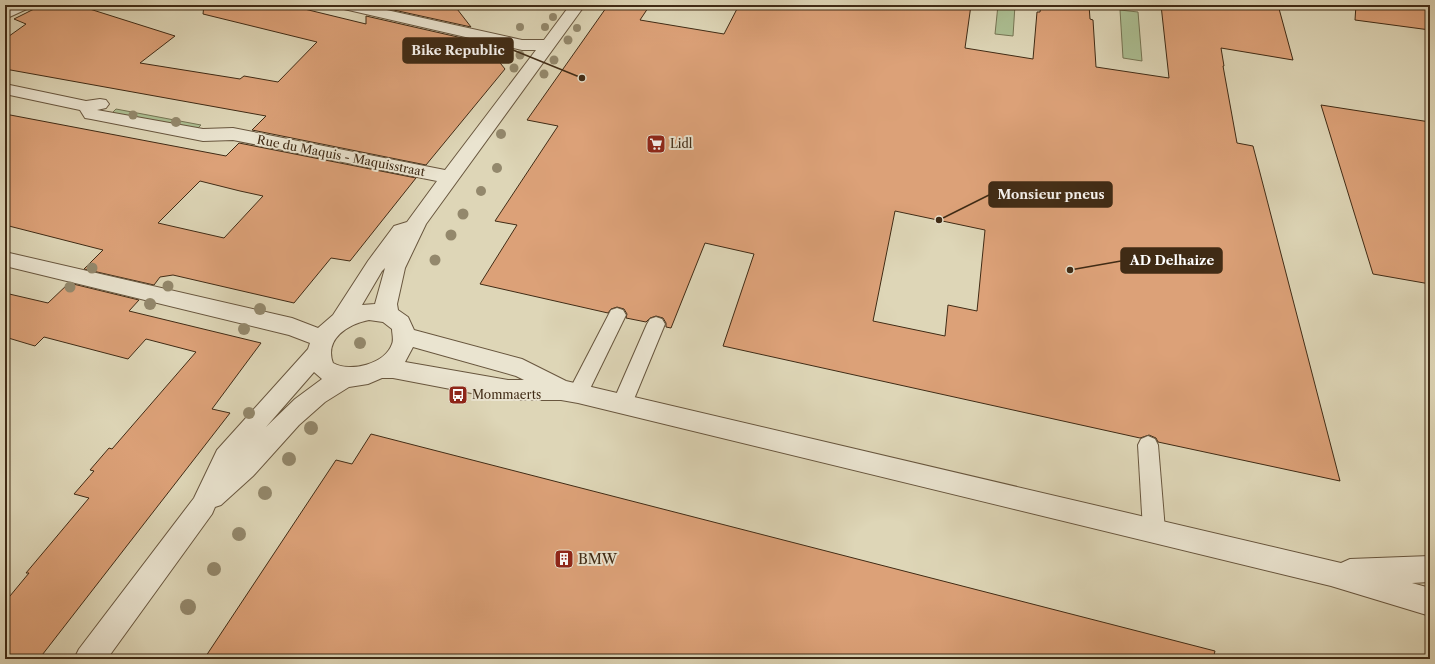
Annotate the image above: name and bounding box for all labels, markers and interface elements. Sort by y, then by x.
callout: Bike Republic [403,38,513,63]
text: Bike Republic [411,42,505,58]
street label: Rue du Maquis - Maquisstraat [256,132,427,179]
supermarket icon: Lidl [645,133,667,155]
place label: Lidl [670,136,693,151]
callout: Monsieur pneus [989,182,1112,207]
text: Monsieur pneus [997,186,1105,202]
callout: AD Delhaize [1121,248,1222,273]
text: AD Delhaize [1129,252,1214,268]
bus stop icon: Mommaerts [447,384,469,406]
place label: Mommaerts [472,387,541,402]
building icon: BMW [553,548,575,570]
place label: BMW [578,550,618,568]

